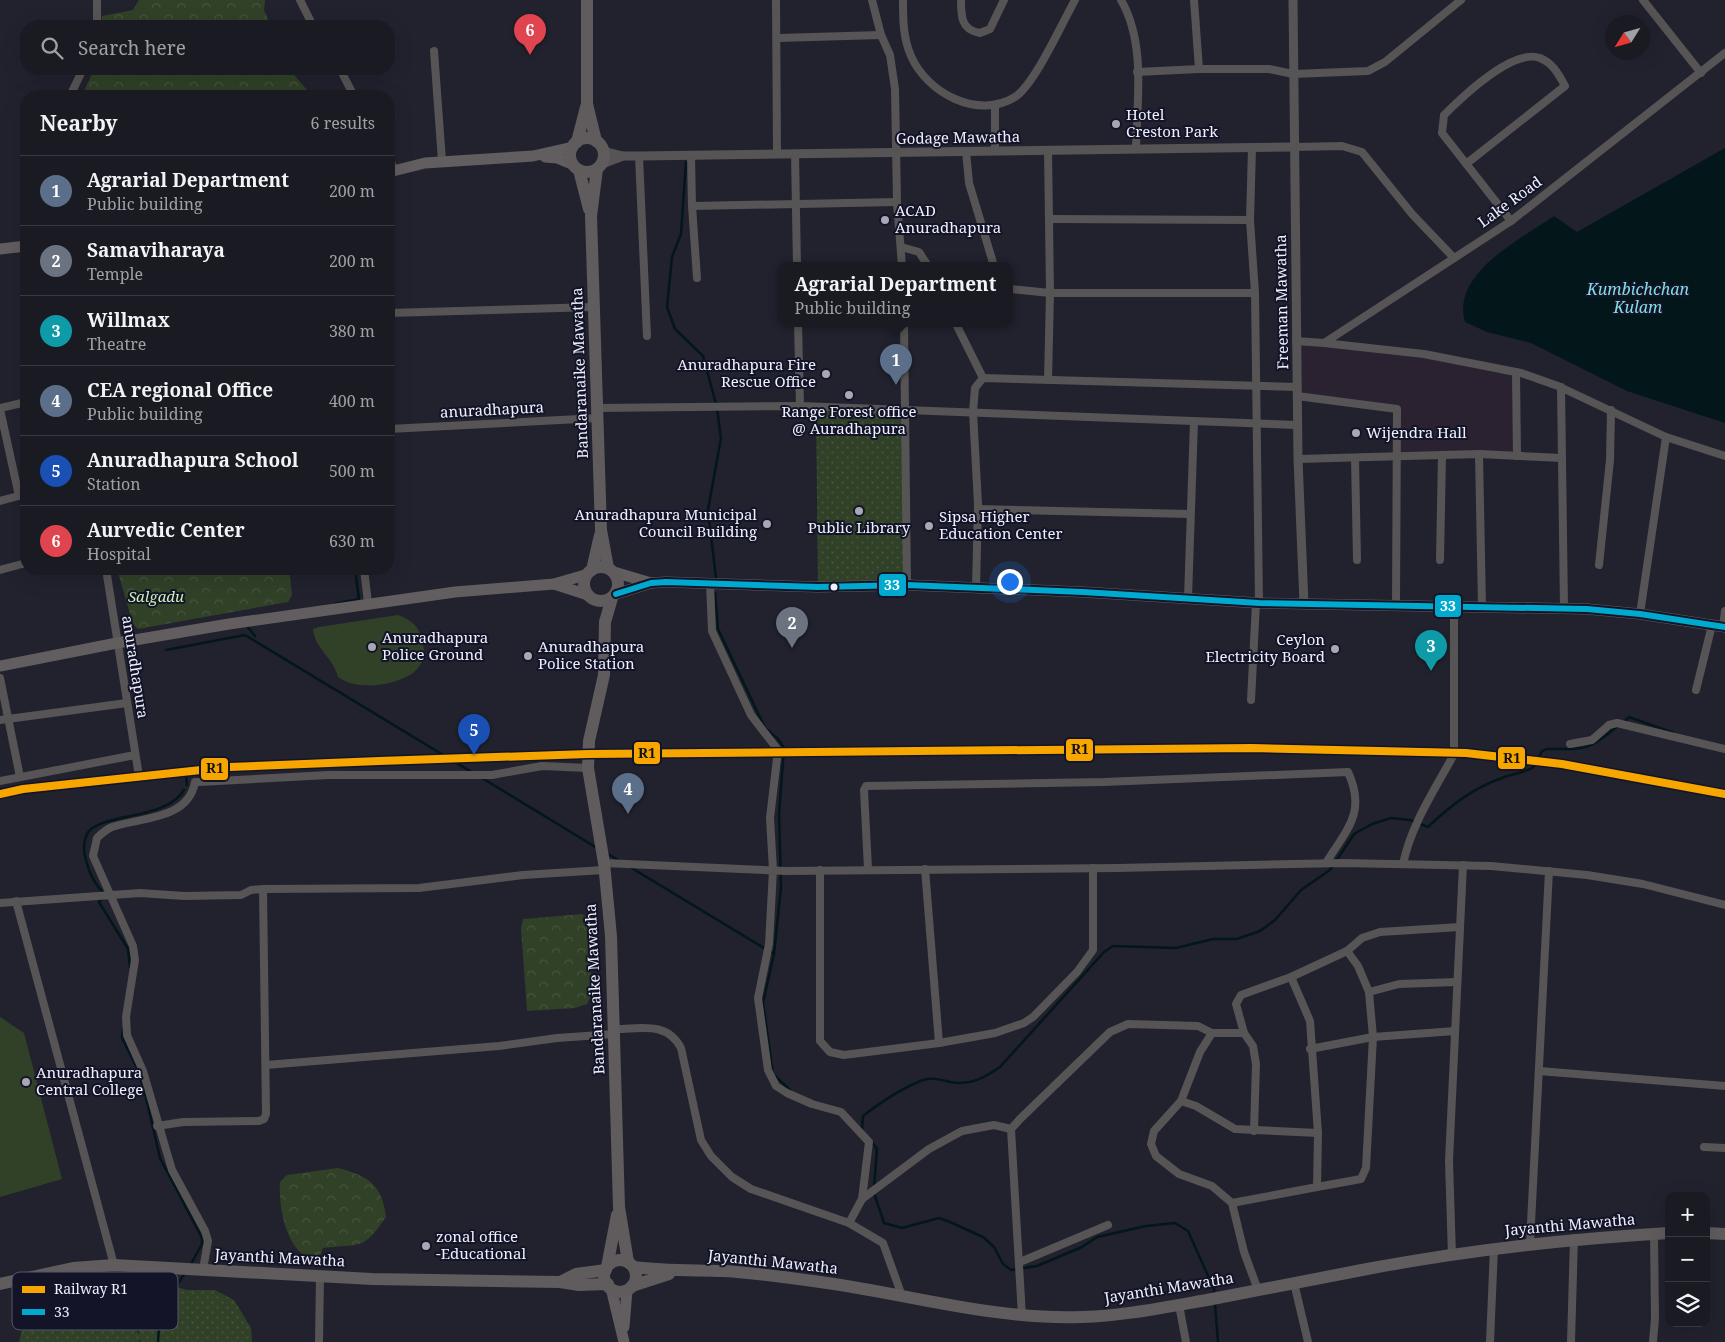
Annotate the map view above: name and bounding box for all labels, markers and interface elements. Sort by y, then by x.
pin: 6 [514,14,546,55]
north arrow [1605,15,1650,60]
search box [20,20,395,75]
icon: search [38,34,66,62]
text: Search here [78,35,186,61]
place label: Hotel Creston Park [1126,104,1218,141]
text: Nearby [40,109,118,137]
text: 6 results [311,112,375,134]
marker: Hotel Creston Park [1110,118,1122,130]
street label: Godage Mawatha [896,126,1020,148]
text: Agrarial Department [87,167,289,193]
street label: Lake Road [1473,171,1545,231]
text: 1 [51,180,61,202]
text: 200 m [329,180,375,202]
text: Public building [87,193,203,215]
place label: ACAD Anuradhapura [895,200,1001,237]
marker: ACAD Anuradhapura [879,214,891,226]
street label: Freeman Mawatha [1270,234,1292,370]
text: Samaviharaya [87,237,225,263]
text: 2 [51,250,61,272]
text: 200 m [329,250,375,272]
popup [778,262,1013,327]
text: Temple [87,263,143,285]
text: Agrarial Department [795,271,996,297]
water label: Kumbichchan Kulam [1586,278,1690,318]
street label: Bandaranaike Mawatha [566,287,592,459]
text: Public building [795,297,910,319]
text: Willmax [87,307,170,333]
text: 3 [51,320,61,342]
text: 380 m [329,320,375,342]
text: Theatre [87,333,146,355]
pin: 1 [880,344,912,385]
place label: Anuradhapura Fire Rescue Office [677,354,816,391]
marker: Anuradhapura Fire Rescue Office [820,368,832,380]
text: CEA regional Office [87,377,273,403]
marker: Range Forest office @ Auradhapura [843,389,855,401]
text: 4 [51,390,61,412]
text: 400 m [329,390,375,412]
street label: anuradhapura [440,396,544,422]
place label: Range Forest office @ Auradhapura [782,401,917,438]
text: Public building [87,403,203,425]
place label: Wijendra Hall [1366,422,1467,442]
marker: Wijendra Hall [1350,427,1362,439]
text: Anuradhapura School [87,447,299,473]
text: 5 [51,460,61,482]
text: 500 m [329,460,375,482]
text: Station [87,473,141,495]
place label: Anuradhapura Municipal Council Building [574,504,757,541]
marker: Public Library [853,505,865,517]
place label: Sipsa Higher Education Center [939,506,1063,543]
text: Aurvedic Center [87,517,245,543]
place label: Public Library [808,517,911,537]
marker: Anuradhapura Municipal Council Building [761,518,773,530]
marker: Sipsa Higher Education Center [923,520,935,532]
text: 6 [51,530,61,552]
text: 630 m [329,530,375,552]
text: Hospital [87,543,151,565]
your location [997,569,1023,595]
line badge: 33 [878,573,907,597]
text: 33 [884,575,900,594]
unlabelled marker [829,582,839,592]
park label: Salgadu [128,586,184,606]
line badge: 33 [1434,594,1462,618]
text: 33 [1440,596,1456,615]
pin: 2 [776,607,808,648]
street label: anuradhapura [118,614,154,720]
place label: Anuradhapura Police Ground [382,627,488,664]
place label: Ceylon Electricity Board [1205,629,1325,666]
pin: 3 [1415,630,1447,671]
place label: Anuradhapura Police Station [538,636,644,673]
marker: Anuradhapura Police Ground [366,641,378,653]
marker: Ceylon Electricity Board [1329,643,1341,655]
marker: Anuradhapura Police Station [522,650,534,662]
pin: 5 [458,714,490,755]
line badge: R1 [1065,738,1094,762]
text: R1 [1071,739,1089,758]
line badge: R1 [633,741,661,765]
text: R1 [638,743,656,762]
line badge: R1 [1497,746,1526,770]
text: R1 [1503,748,1521,767]
line badge: R1 [200,757,229,781]
text: R1 [206,758,224,777]
pin: 4 [612,773,644,814]
street label: Bandaranaike Mawatha [580,903,608,1075]
place label: Anuradhapura Central College [36,1062,143,1099]
marker: Anuradhapura Central College [20,1076,32,1088]
map controls [1665,1192,1710,1327]
button: + [1665,1192,1710,1237]
street label: Jayanthi Mawatha [1503,1208,1636,1240]
place label: zonal office -Educational [436,1226,526,1263]
button: − [1665,1237,1710,1282]
marker: zonal office -Educational [420,1240,432,1252]
street label: Jayanthi Mawatha [213,1244,346,1270]
street label: Jayanthi Mawatha [706,1244,839,1278]
street label: Jayanthi Mawatha [1102,1267,1235,1307]
legend [12,1272,178,1330]
text: Railway R1 [54,1279,128,1298]
button: layers [1665,1282,1710,1327]
text: 33 [54,1302,70,1321]

